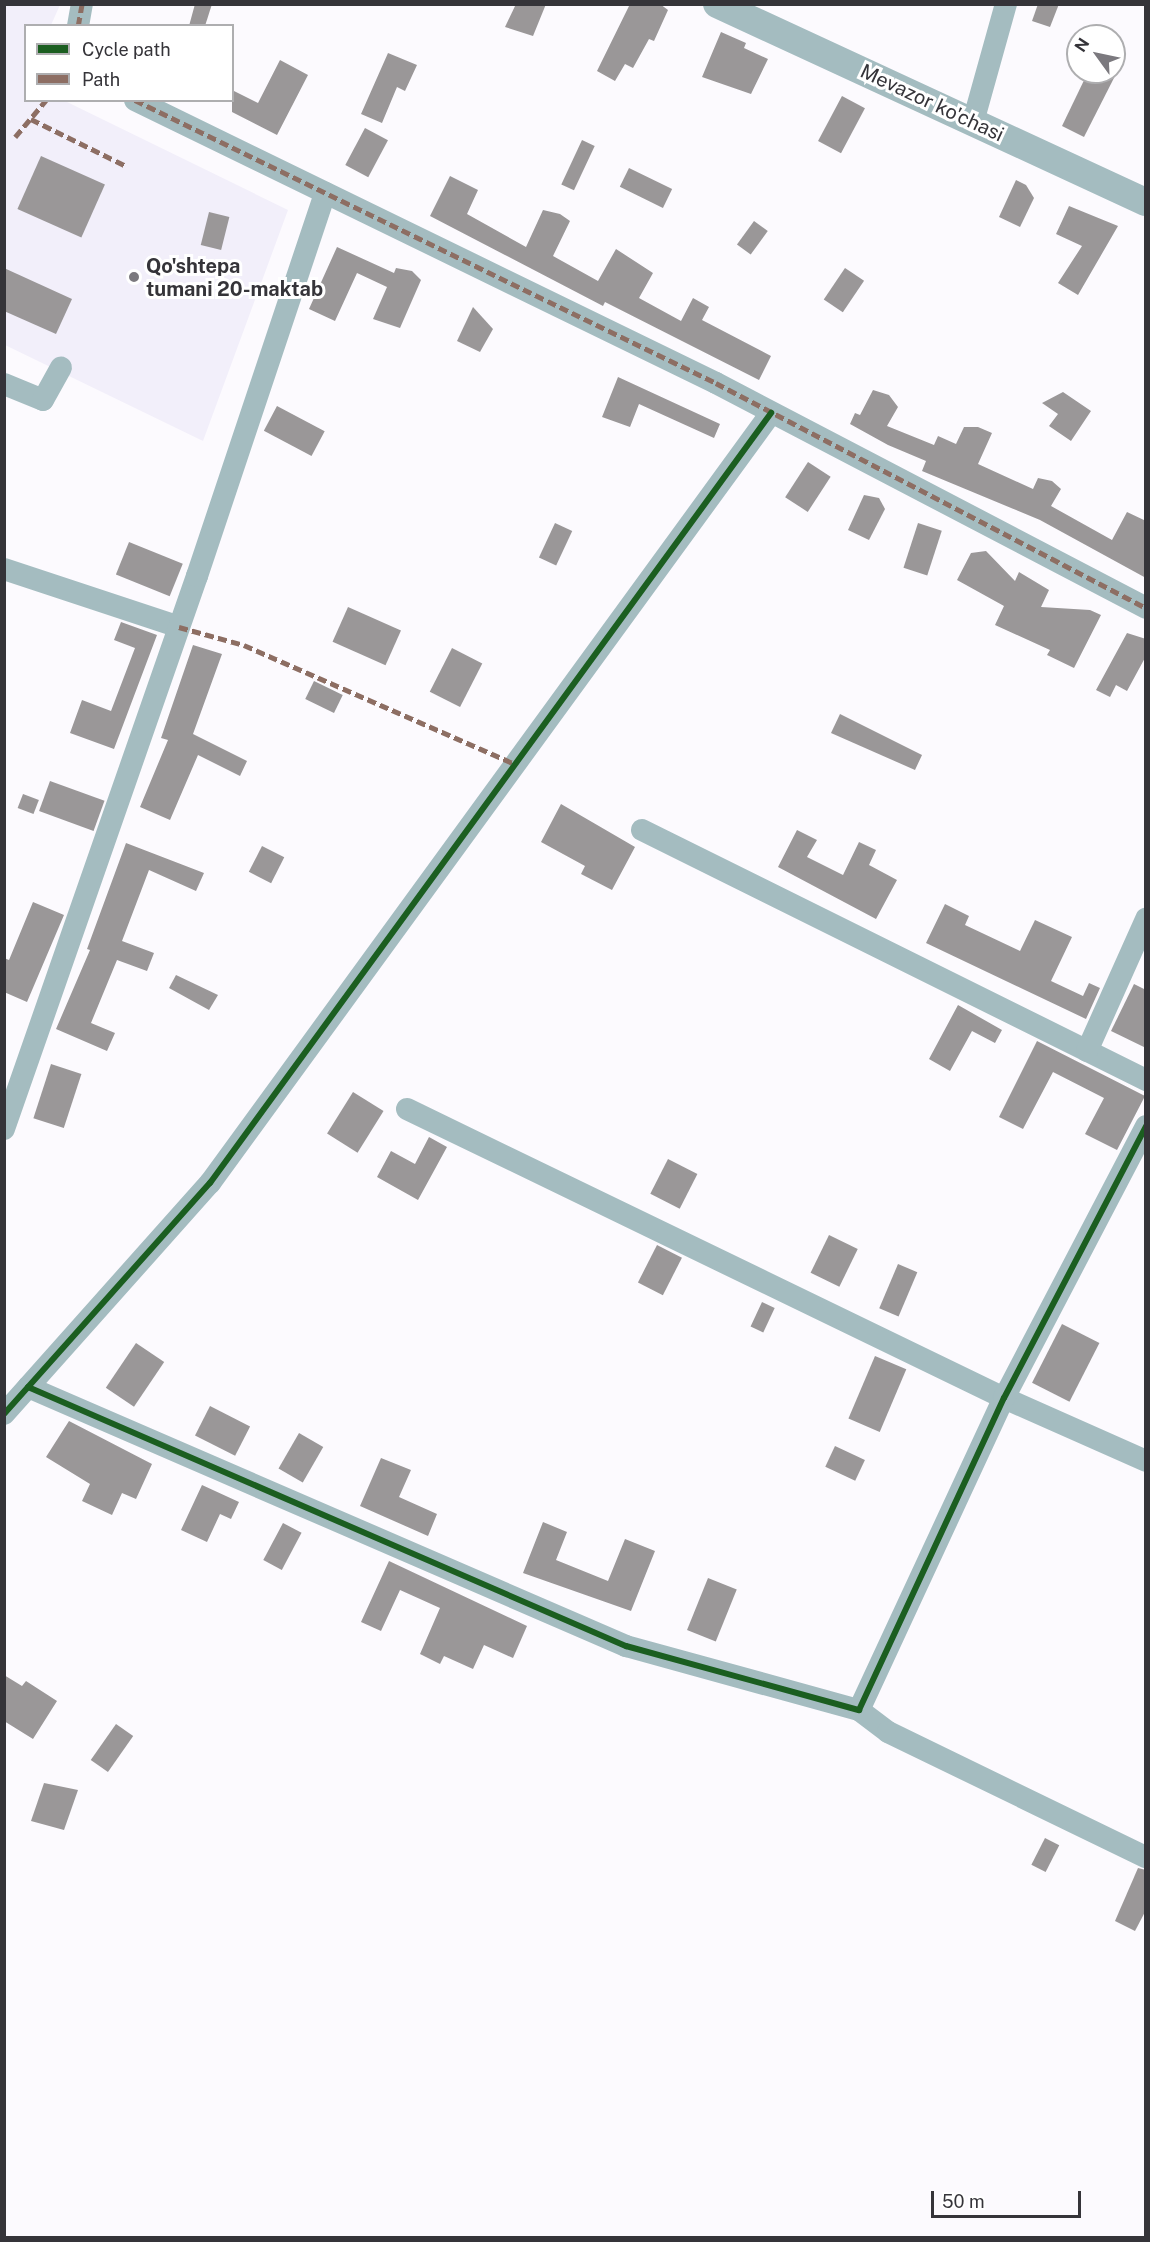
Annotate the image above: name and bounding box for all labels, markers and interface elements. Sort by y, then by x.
legend [24,24,234,102]
north arrow [1066,24,1126,84]
text: N [1071,35,1094,55]
text: Cycle path [82,39,171,60]
street label: Mevazor ko'chasi [856,59,1008,147]
text: Path [82,69,120,90]
place label: Qo'shtepa tumani 20-maktab [146,254,323,301]
marker: Qo'shtepa tumani 20-maktab [127,270,141,284]
scale bar [934,2179,1084,2217]
text: 50 m [942,2191,985,2212]

